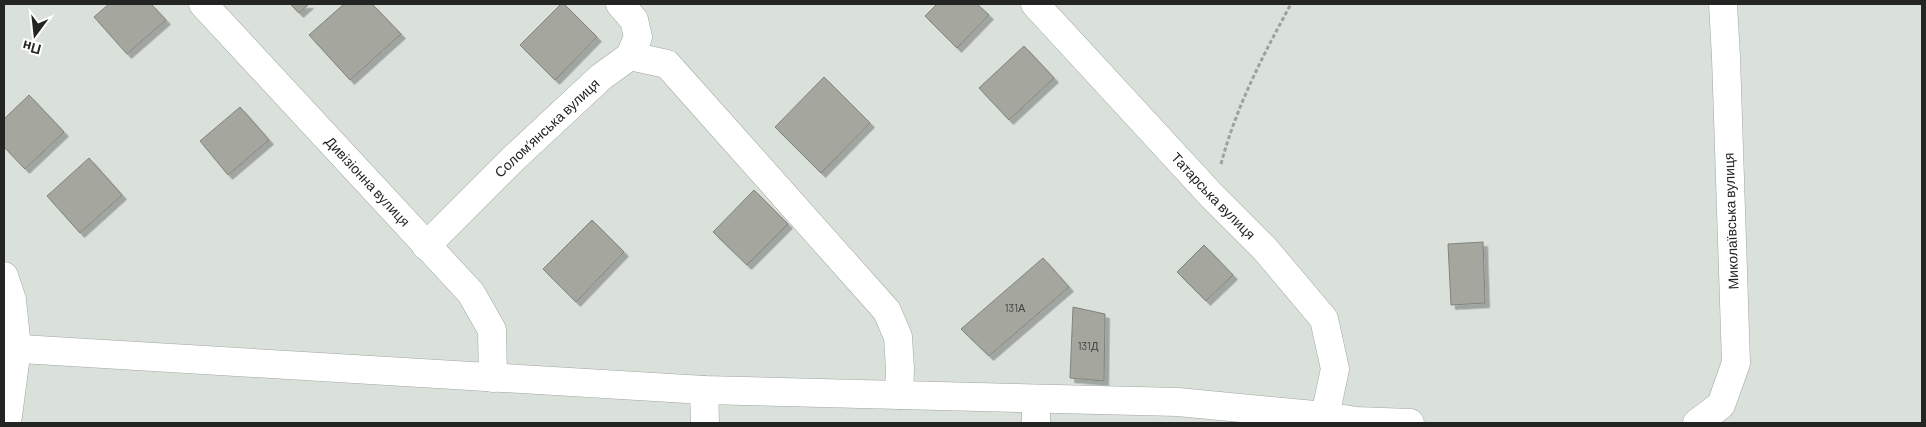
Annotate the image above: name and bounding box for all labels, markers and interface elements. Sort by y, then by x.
north arrow [10,10,60,60]
text: Пн [20,37,43,59]
street label: Соломʼянська вулиця [491,75,603,181]
street label: Дивізіонна вулиця [322,133,414,230]
street label: Татарська вулиця [1168,149,1259,243]
street label: Миколаївська вулиця [1720,152,1741,290]
house number: 131А [1005,301,1026,314]
house number: 131Д [1078,339,1099,352]

